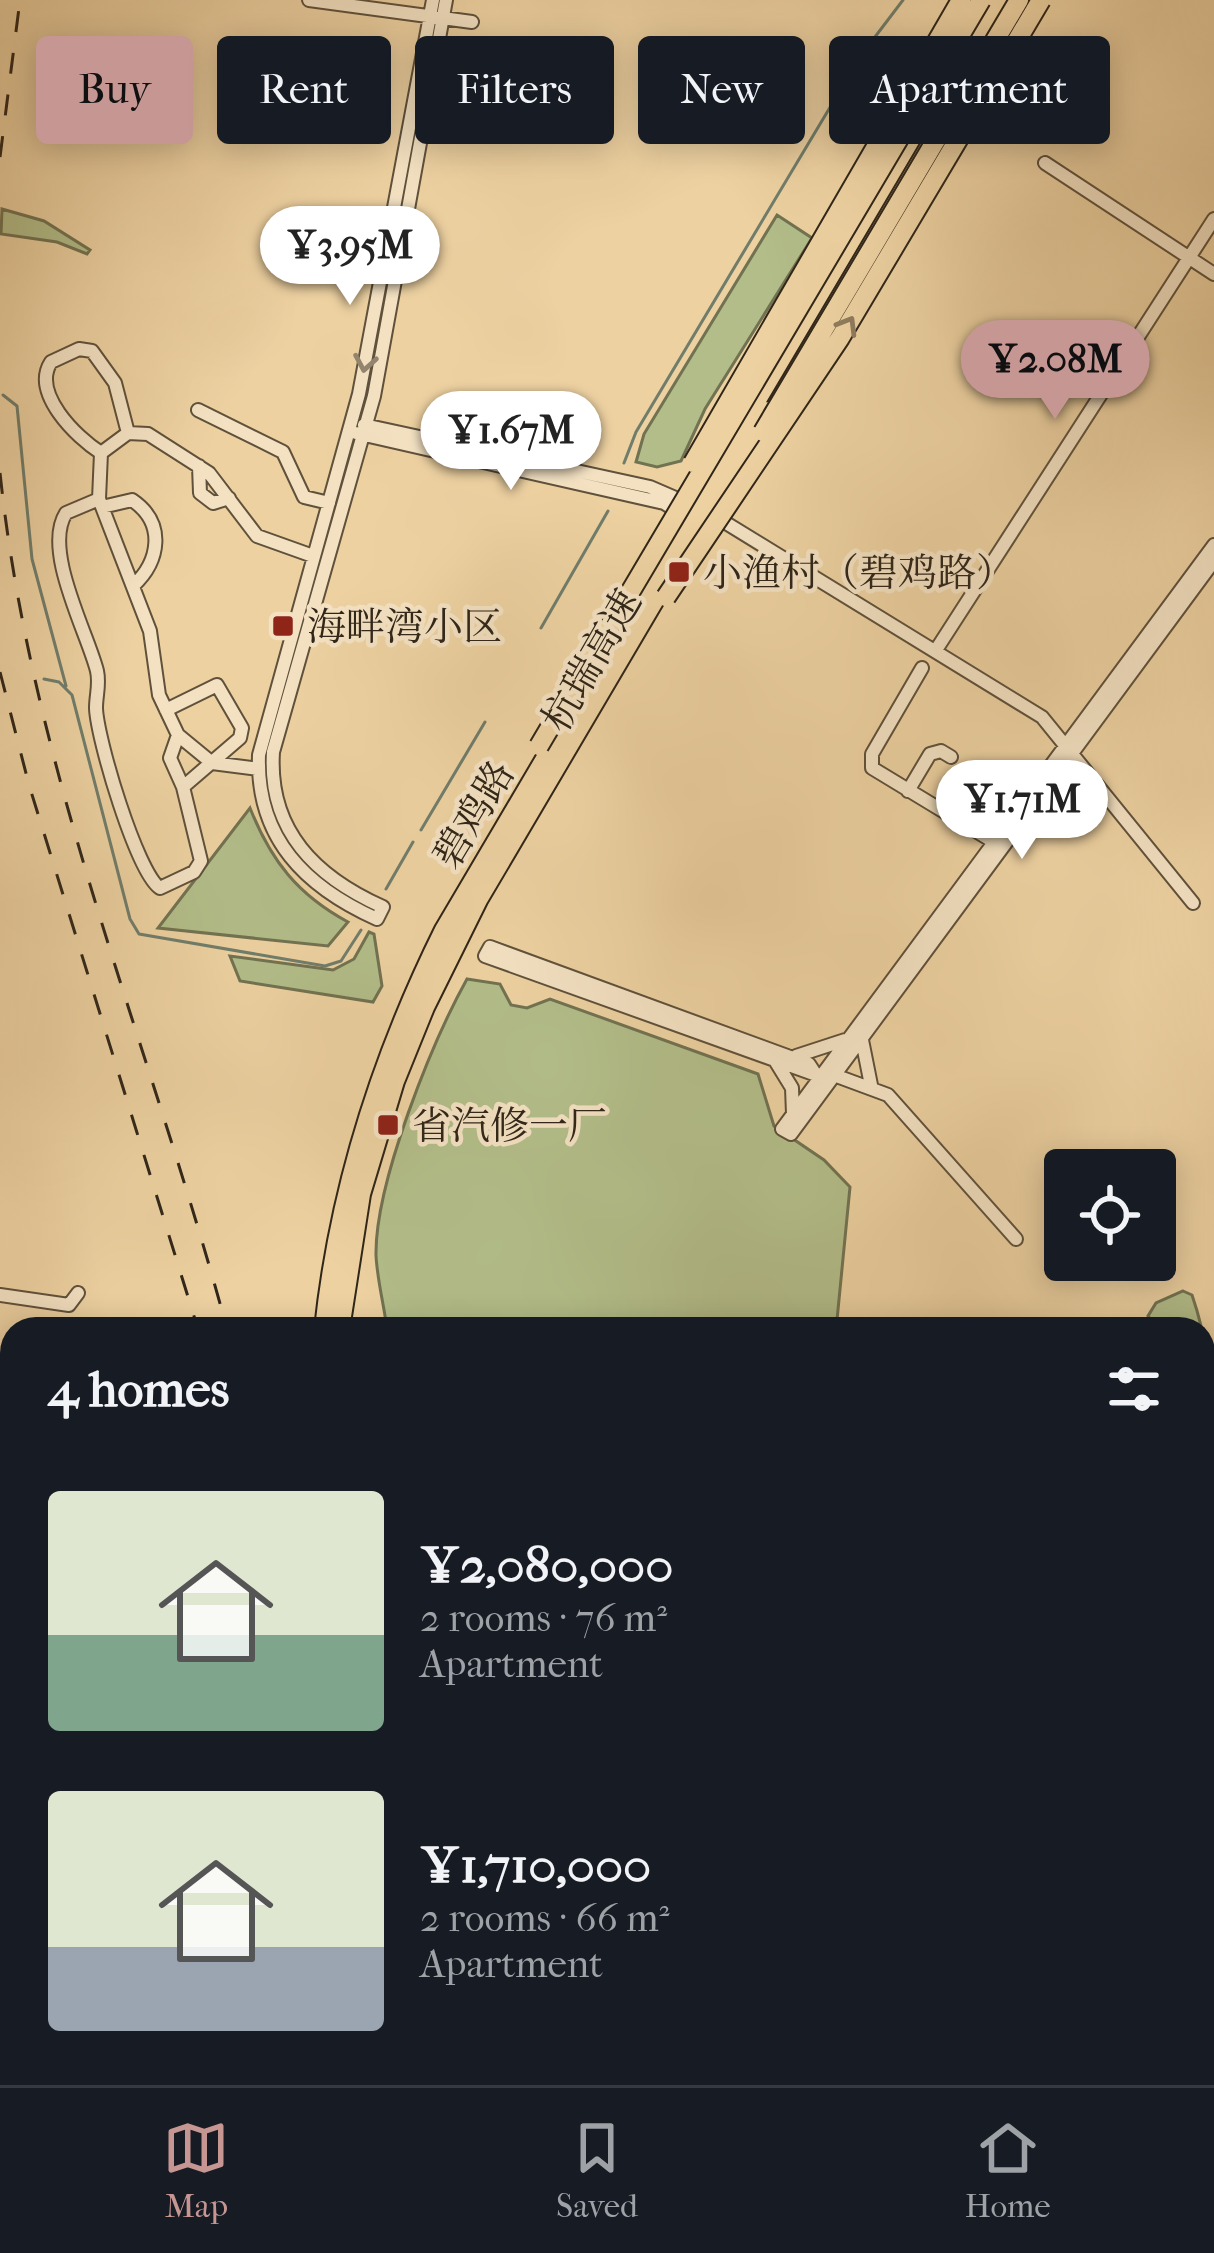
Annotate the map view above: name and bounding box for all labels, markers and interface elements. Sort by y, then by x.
chip: Buy [36,36,193,144]
chip: Rent [217,36,391,144]
chip: Filters [415,36,614,144]
chip: New [638,36,805,144]
chip: Apartment [829,36,1110,144]
pin: ¥3.95M [252,206,448,308]
text: ¥3.95M [287,222,413,268]
one-way arrow [834,316,856,338]
pin: ¥2.08M [957,320,1153,422]
text: ¥2.08M [988,336,1122,382]
one-way arrow [353,352,378,372]
pin: ¥1.67M [413,391,609,493]
text: ¥1.67M [447,407,575,453]
place label: 小渔村（碧鸡路） [703,550,1015,596]
marker: 小渔村（碧鸡路） [666,559,692,585]
street label: 杭瑞高速 [533,581,651,740]
place label: 海畔湾小区 [307,604,502,650]
marker: 海畔湾小区 [270,613,296,639]
street label: 碧鸡路 [424,753,524,877]
pin: ¥1.71M [924,760,1120,862]
text: ¥1.71M [963,776,1081,822]
place label: 省汽修一厂 [412,1103,607,1149]
marker: 省汽修一厂 [375,1112,401,1138]
map controls [1044,1149,1176,1281]
button: locate [1044,1149,1176,1281]
icon: filters [1101,1356,1167,1422]
text: 4 homes [48,1359,229,1419]
text: ¥2,080,000 [420,1535,673,1595]
icon: home [144,1539,288,1683]
text: 2 rooms · 76 m² [420,1595,667,1641]
text: Apartment [420,1641,603,1687]
text: ¥1,710,000 [420,1835,651,1895]
icon: home [144,1839,288,1983]
text: 2 rooms · 66 m² [420,1895,670,1941]
text: Apartment [420,1941,603,1987]
tab: Map [163,2115,229,2226]
tab: Saved [556,2115,638,2226]
tab: Home [965,2115,1051,2226]

